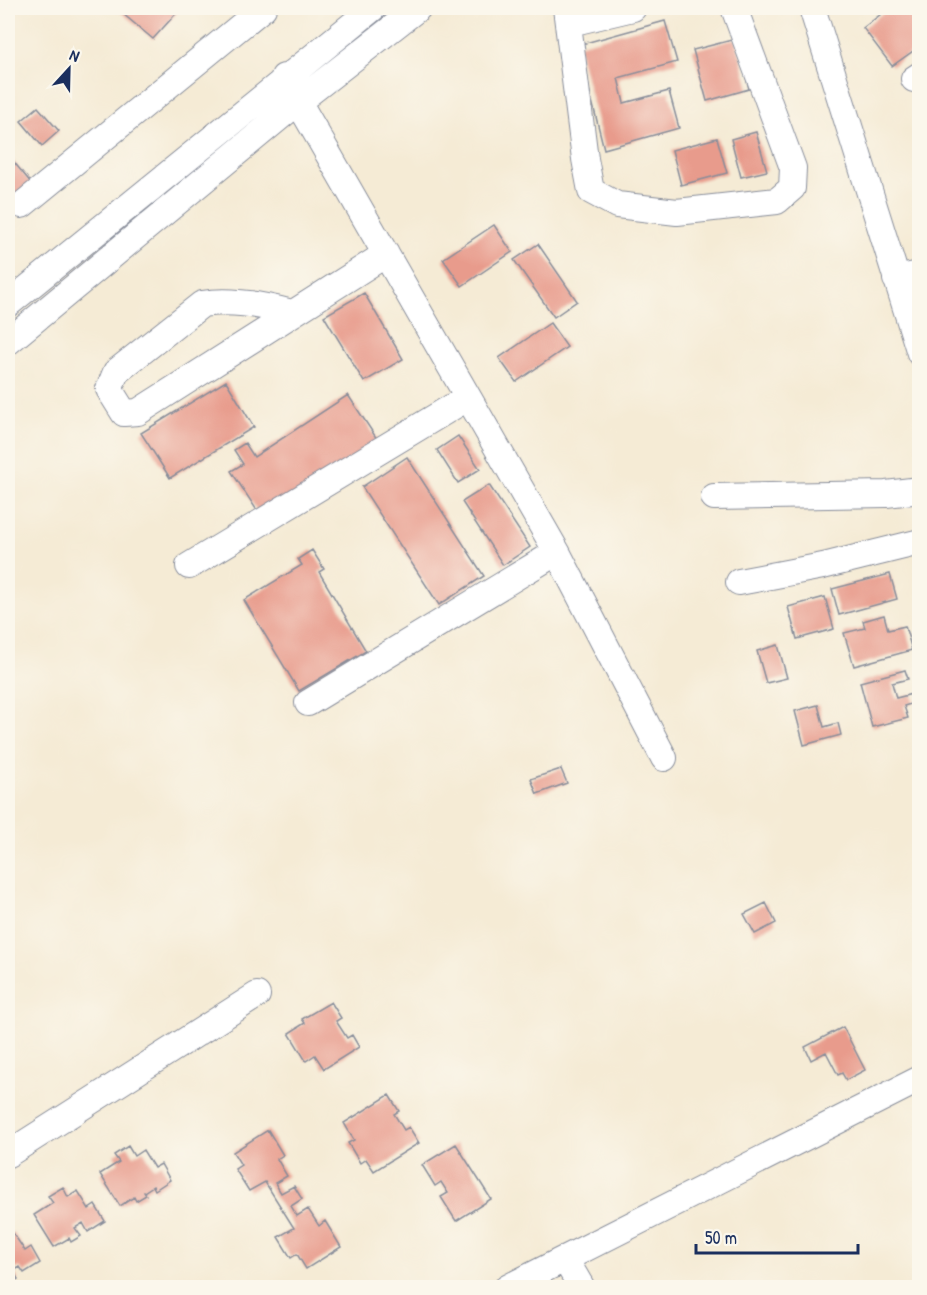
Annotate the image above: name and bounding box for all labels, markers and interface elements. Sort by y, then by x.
north arrow [39,39,99,99]
text: N [67,43,83,67]
scale bar [696,1217,858,1255]
text: 50 m [705,1225,737,1250]

